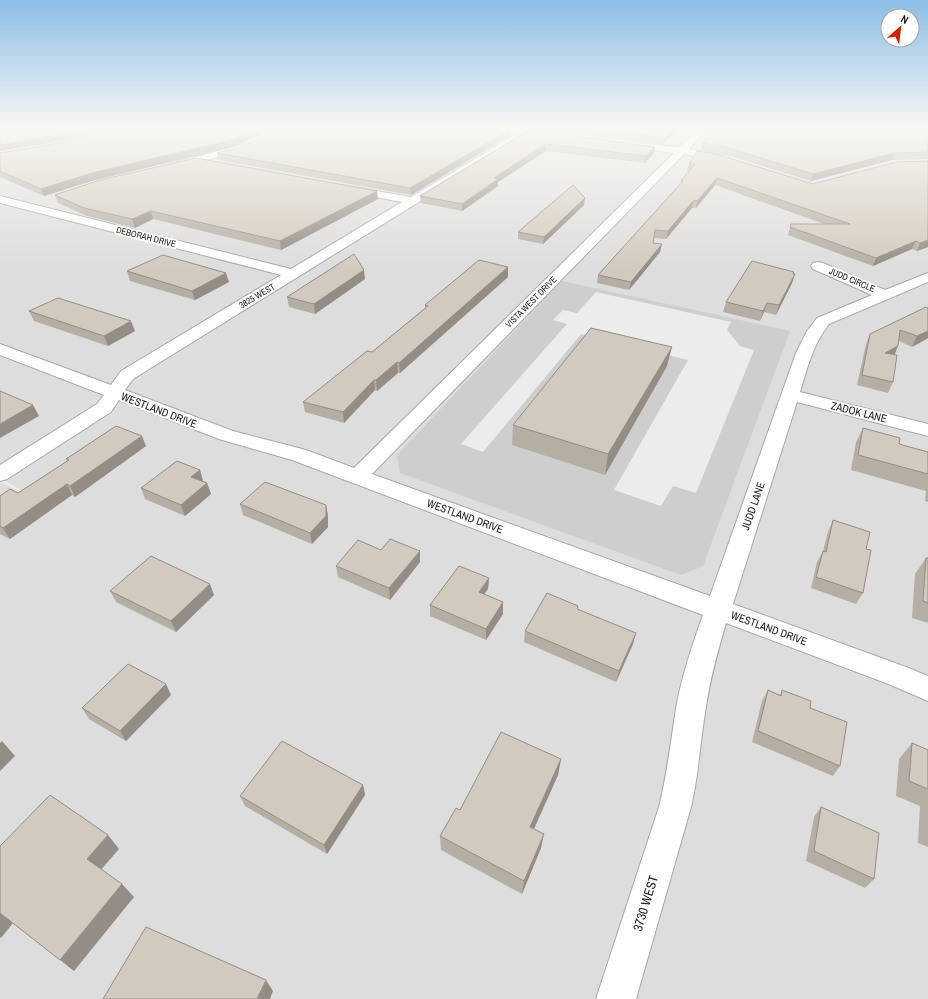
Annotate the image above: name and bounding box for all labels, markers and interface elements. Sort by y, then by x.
north arrow [880,8,920,48]
text: N [899,11,911,27]
street label: DEBORAH DRIVE [115,224,177,250]
street label: JUDD CIRCLE [827,265,877,295]
street label: VISTA WEST DRIVE [503,274,559,330]
street label: 3825 WEST [237,280,278,311]
street label: WESTLAND DRIVE [119,389,199,431]
street label: ZADOK LANE [830,398,888,426]
street label: JUDD LANE [738,480,768,532]
street label: WESTLAND DRIVE [425,496,505,536]
street label: WESTLAND DRIVE [729,608,809,648]
street label: 3730 WEST [629,873,662,933]

